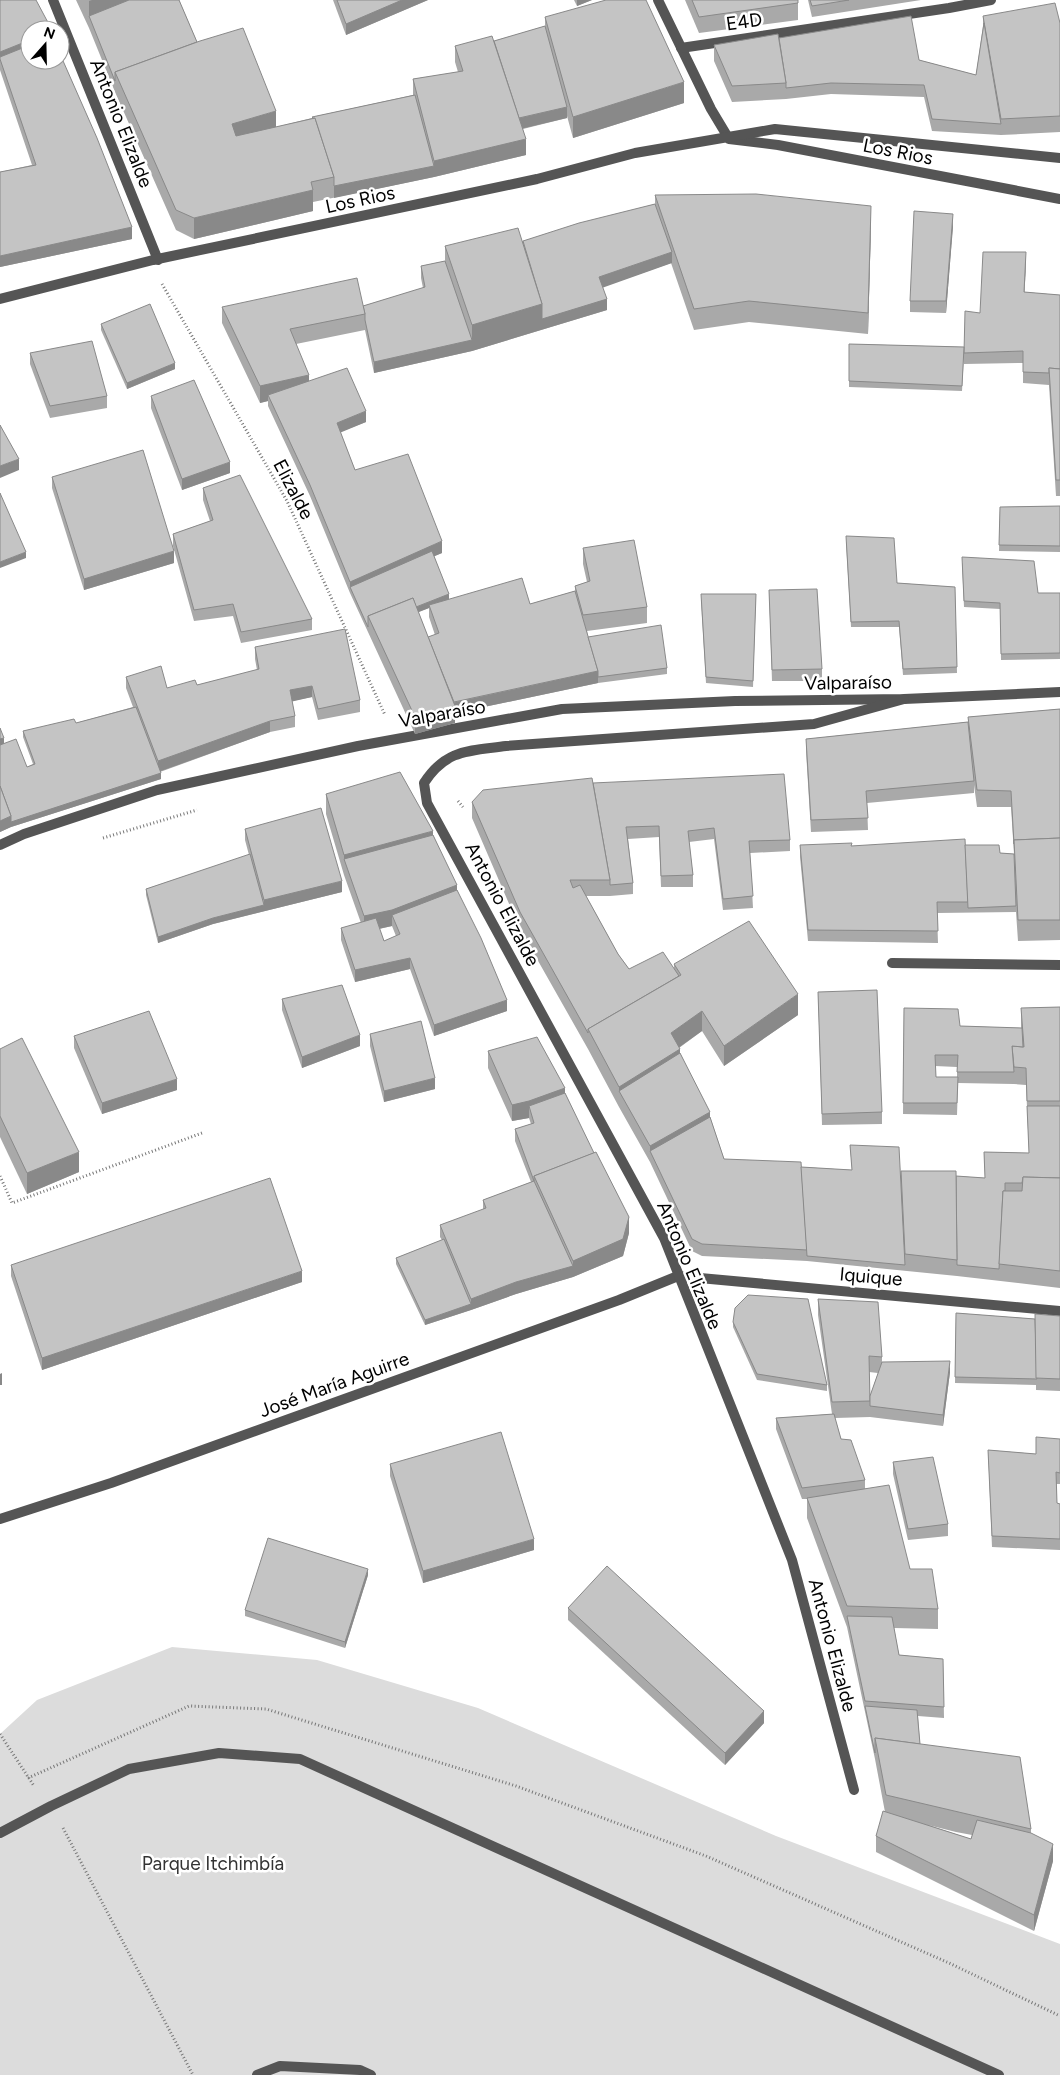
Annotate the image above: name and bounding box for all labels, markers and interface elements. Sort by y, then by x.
street label: E4D [725,8,764,35]
north arrow [20,20,70,70]
text: N [41,23,57,43]
street label: Antonio Elizalde [85,55,158,191]
street label: Los Rios [861,133,935,170]
street label: Los Rios [323,181,397,218]
street label: Elizalde [268,455,319,523]
street label: Valparaíso [804,670,892,695]
street label: Valparaíso [397,695,487,732]
street label: Antonio Elizalde [460,838,545,970]
street label: Antonio Elizalde [652,1198,727,1333]
street label: Iquique [839,1262,903,1291]
street label: José María Aguirre [256,1347,412,1422]
street label: Antonio Elizalde [804,1576,861,1714]
park label: Parque Itchimbía [142,1852,284,1875]

